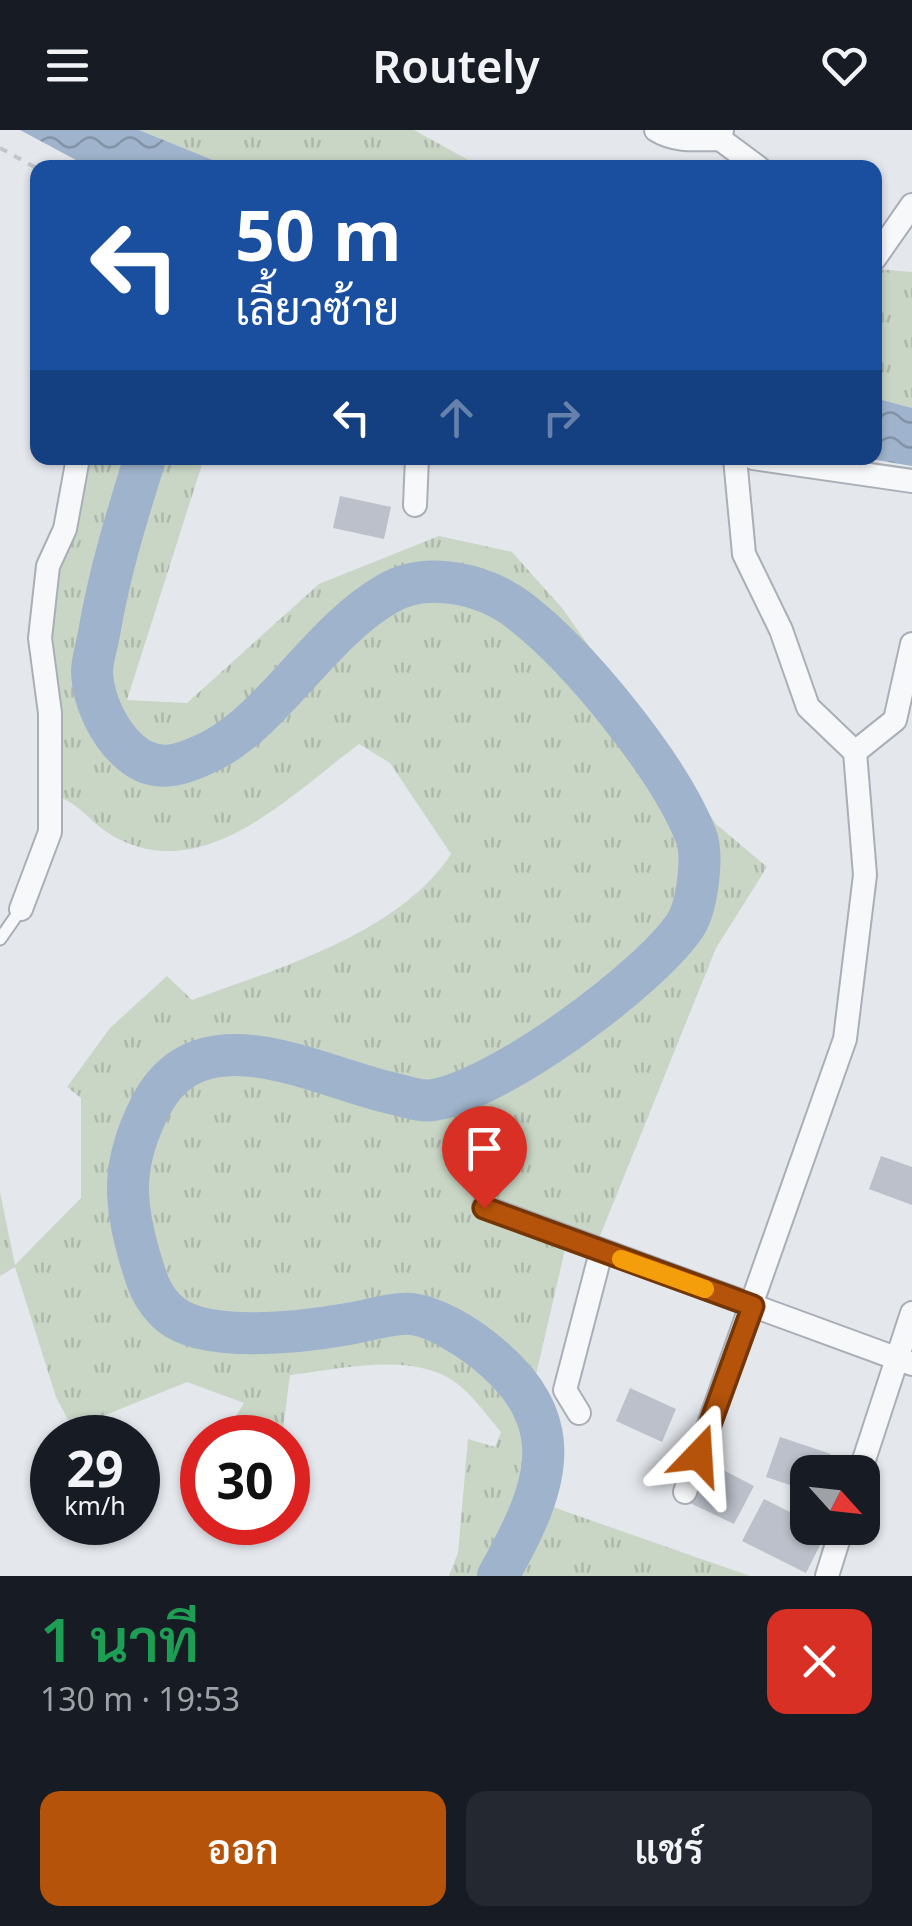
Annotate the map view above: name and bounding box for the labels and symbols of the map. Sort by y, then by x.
pin [442,1106,527,1209]
position arrow [647,1403,751,1507]
speed limit sign: 30 [180,1415,310,1545]
north arrow [790,1455,880,1545]

